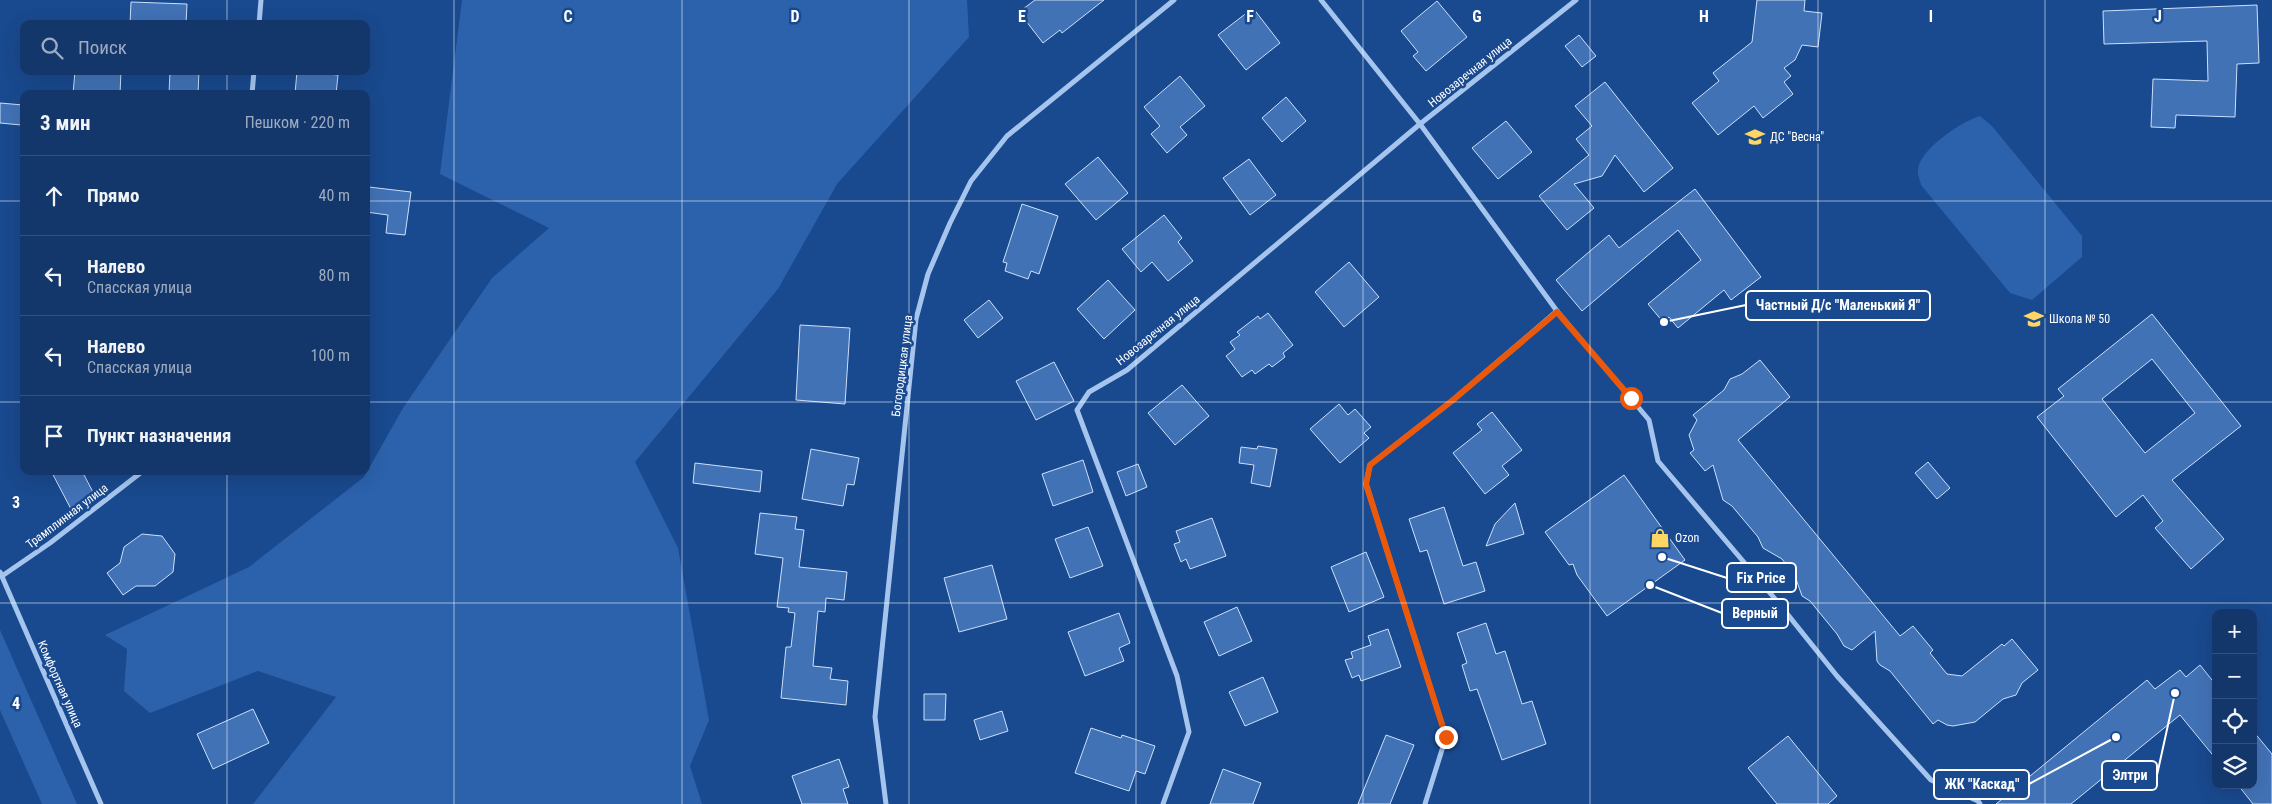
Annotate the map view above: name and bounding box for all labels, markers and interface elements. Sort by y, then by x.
text: C [563,7,573,26]
text: D [790,7,800,26]
text: E [1018,7,1026,26]
text: F [1246,7,1254,26]
text: G [1472,7,1482,26]
text: H [1699,7,1709,26]
text: I [1929,7,1933,26]
text: J [2154,7,2162,26]
search box [20,20,370,75]
icon: search [38,34,66,62]
street label: Новозаречная улица [1425,34,1515,110]
text: Поиск [78,36,127,59]
text: 3 мин [40,111,90,135]
text: Пешком · 220 m [245,113,350,132]
school or university icon: ДС "Весна" [1744,126,1766,148]
place label: ДС "Весна" [1770,130,1824,144]
icon: ahead [40,182,68,210]
text: Прямо [87,184,140,207]
text: 40 m [318,186,350,205]
text: Налево [87,255,145,278]
icon: left [40,262,68,290]
text: 80 m [318,266,350,285]
text: Спасская улица [87,278,192,297]
callout: Частный Д/с "Маленький Я" [1746,291,1930,320]
street label: Новозаречная улица [1113,292,1203,368]
text: Частный Д/с "Маленький Я" [1756,297,1921,313]
school or university icon: Школа № 50 [2023,308,2045,330]
place label: Школа № 50 [2049,312,2110,326]
street label: Богородицкая улица [889,314,915,418]
text: Налево [87,335,145,358]
icon: left [40,342,68,370]
text: 100 m [311,346,350,365]
text: Спасская улица [87,358,192,377]
route start [1620,387,1643,410]
icon: arrive [40,422,68,450]
text: Пункт назначения [87,424,231,447]
street label: Трамплинная улица [23,480,111,551]
text: 3 [12,493,20,512]
shop icon: Ozon [1649,527,1671,549]
place label: Ozon [1675,531,1699,545]
callout: Fix Price [1727,563,1796,592]
text: Fix Price [1736,570,1786,586]
callout: Верный [1722,599,1788,628]
text: Верный [1732,605,1778,621]
map controls [2212,609,2257,789]
button: + [2212,609,2257,654]
street label: Комфортная улица [35,638,86,730]
button: − [2212,654,2257,699]
text: 4 [12,694,20,713]
button: locate [2212,699,2257,744]
route end [1435,726,1458,749]
button: layers [2212,744,2257,789]
callout: Элтри [2102,761,2157,790]
text: Элтри [2112,767,2148,783]
callout: ЖК "Каскад" [1934,770,2029,799]
text: ЖК "Каскад" [1945,776,2020,792]

